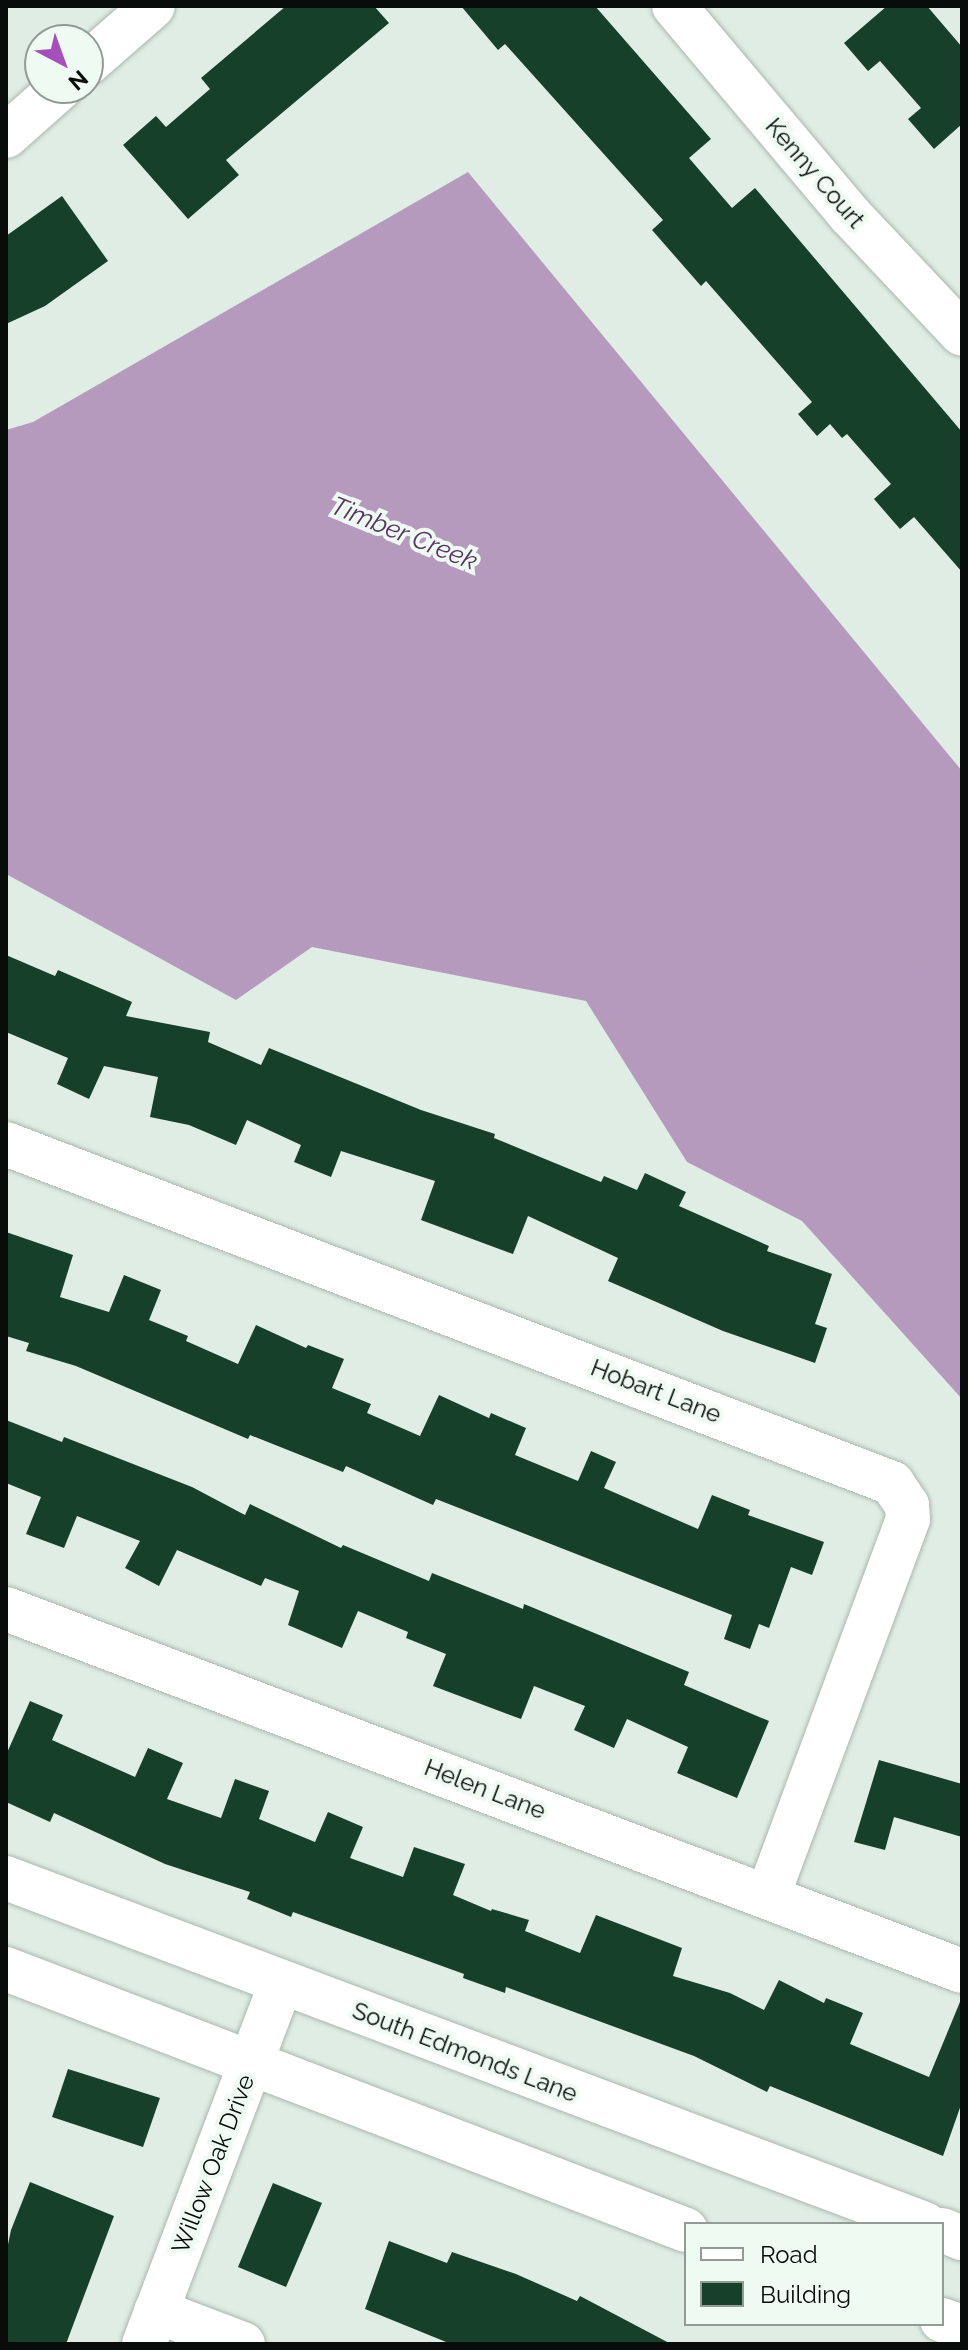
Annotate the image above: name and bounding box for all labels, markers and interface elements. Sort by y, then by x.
north arrow [24,24,104,104]
text: N [64,65,93,96]
street label: Kenny Court [759,112,871,234]
water label: Timber Creek [326,490,482,578]
street label: Hobart Lane [587,1353,725,1429]
street label: Helen Lane [420,1753,550,1825]
street label: South Edmonds Lane [348,1996,582,2108]
street label: Willow Oak Drive [166,2070,260,2258]
legend [684,2222,944,2326]
text: Road [760,2240,818,2269]
text: Building [760,2280,851,2309]

